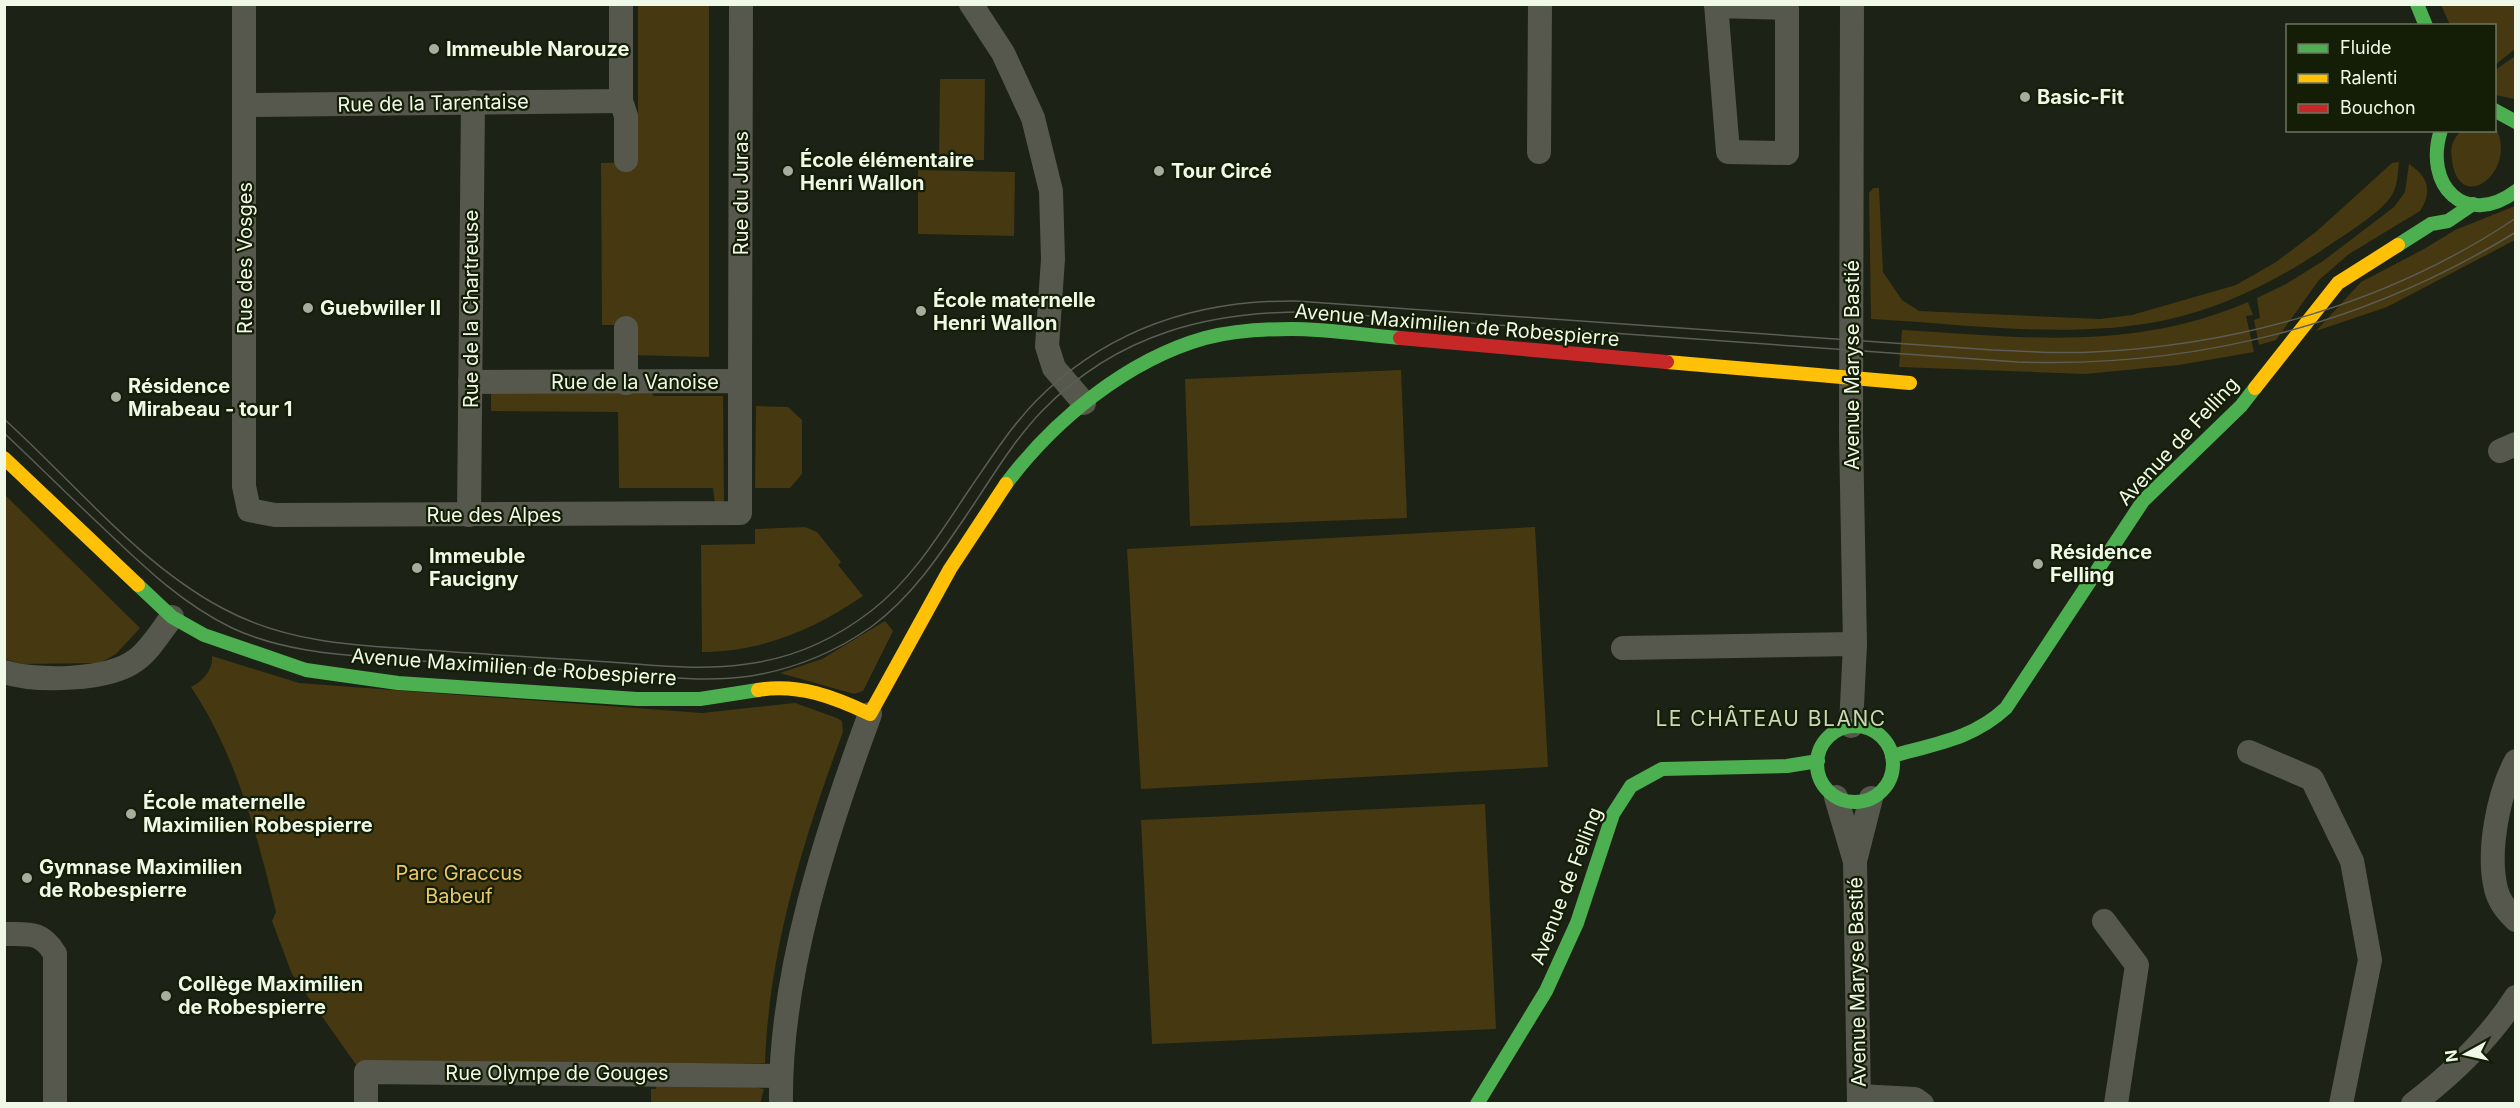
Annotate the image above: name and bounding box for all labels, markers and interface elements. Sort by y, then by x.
legend [2286,24,2496,132]
place label: Immeuble Narouze [446,37,629,61]
text: Fluide [2340,37,2392,58]
marker: Immeuble Narouze [427,42,441,56]
text: Ralenti [2340,67,2397,88]
place label: Basic-Fit [2037,85,2124,109]
street label: Rue de la Tarentaise [337,89,529,117]
marker: Basic-Fit [2018,90,2032,104]
text: Bouchon [2340,97,2416,118]
street label: Rue du Juras [729,131,753,255]
place label: École élémentaire Henri Wallon [800,147,974,195]
place label: Tour Circé [1171,159,1272,183]
marker: École élémentaire Henri Wallon [781,164,795,178]
marker: Tour Circé [1152,164,1166,178]
street label: Rue des Vosges [233,182,257,334]
street label: Rue de la Chartreuse [459,210,483,408]
street label: Avenue Maryse Bastié [1840,260,1864,470]
place label: École maternelle Henri Wallon [933,287,1096,335]
place label: Guebwiller II [320,296,441,320]
street label: Avenue Maximilien de Robespierre [1294,299,1620,351]
marker: Guebwiller II [301,301,315,315]
marker: École maternelle Henri Wallon [914,304,928,318]
street label: Rue de la Vanoise [551,370,719,394]
street label: Avenue de Felling [2112,372,2244,510]
place label: Résidence Mirabeau - tour 1 [128,374,293,421]
marker: Résidence Mirabeau - tour 1 [109,390,123,404]
street label: Rue des Alpes [426,503,562,527]
place label: Résidence Felling [2050,540,2152,587]
place label: Immeuble Faucigny [429,544,526,591]
marker: Résidence Felling [2031,557,2045,571]
marker: Immeuble Faucigny [410,561,424,575]
street label: Avenue Maximilien de Robespierre [351,644,677,690]
district label: LE CHÂTEAU BLANC [1655,705,1887,731]
place label: École maternelle Maximilien Robespierre [143,789,373,837]
street label: Avenue de Felling [1525,804,1607,968]
marker: École maternelle Maximilien Robespierre [124,807,138,821]
place label: Gymnase Maximilien de Robespierre [39,855,242,902]
park label: Parc Graccus Babeuf [395,861,523,908]
marker: Gymnase Maximilien de Robespierre [20,871,34,885]
street label: Avenue Maryse Bastié [1843,877,1871,1087]
place label: Collège Maximilien de Robespierre [178,972,363,1019]
marker: Collège Maximilien de Robespierre [159,989,173,1003]
north arrow [2436,1024,2496,1084]
text: N [2440,1049,2462,1064]
street label: Rue Olympe de Gouges [445,1061,669,1085]

